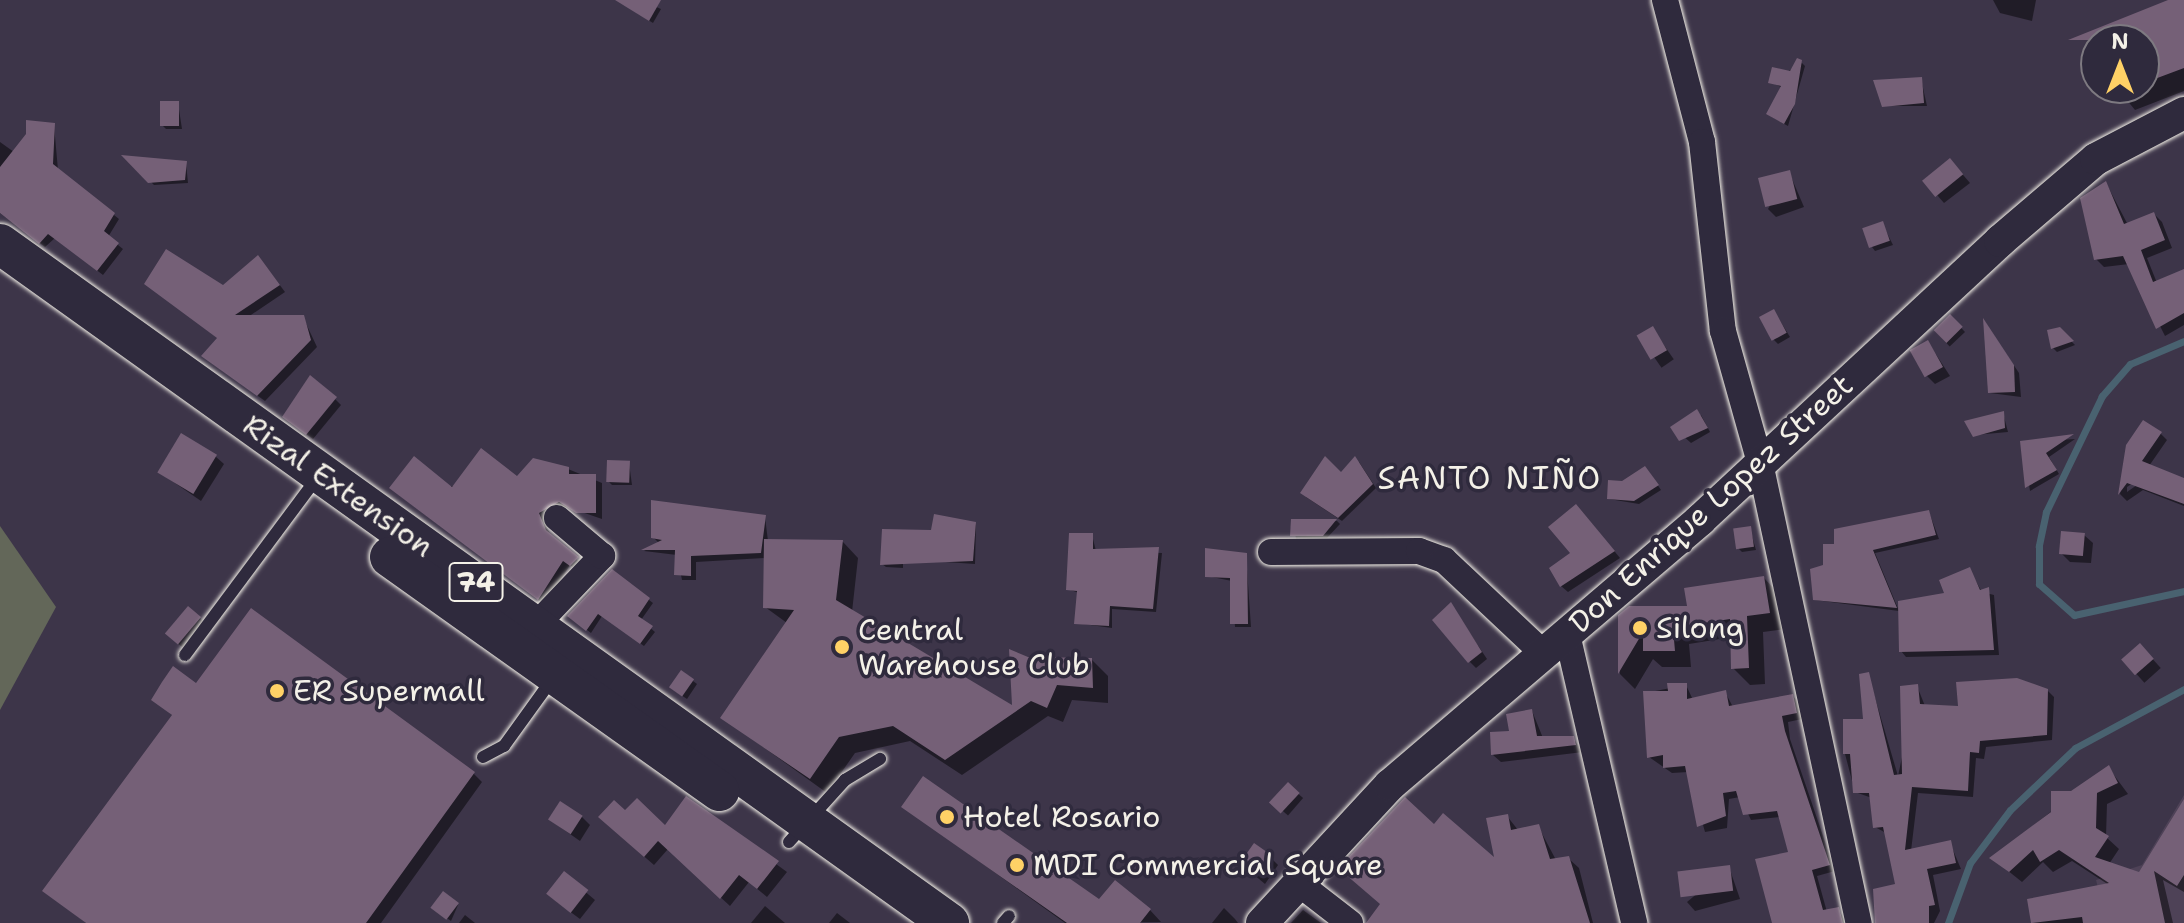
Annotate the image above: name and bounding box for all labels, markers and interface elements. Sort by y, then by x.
north arrow [2080,24,2160,104]
text: N [2111,27,2129,56]
street label: Don Enrique Lopez Street [1562,367,1860,641]
street label: Rizal Extension [236,407,440,565]
district label: SANTO NIÑO [1378,459,1602,497]
road number: 74 [448,558,504,606]
place label: Silong [1656,610,1744,646]
place label: Central Warehouse Club [858,612,1090,682]
marker: Silong [1631,619,1649,637]
marker: Central Warehouse Club [833,638,851,656]
place label: ER Supermall [293,673,484,709]
marker: ER Supermall [268,682,286,700]
place label: Hotel Rosario [963,799,1161,835]
marker: Hotel Rosario [938,808,956,826]
place label: MDI Commercial Square [1033,847,1383,883]
marker: MDI Commercial Square [1008,856,1026,874]

